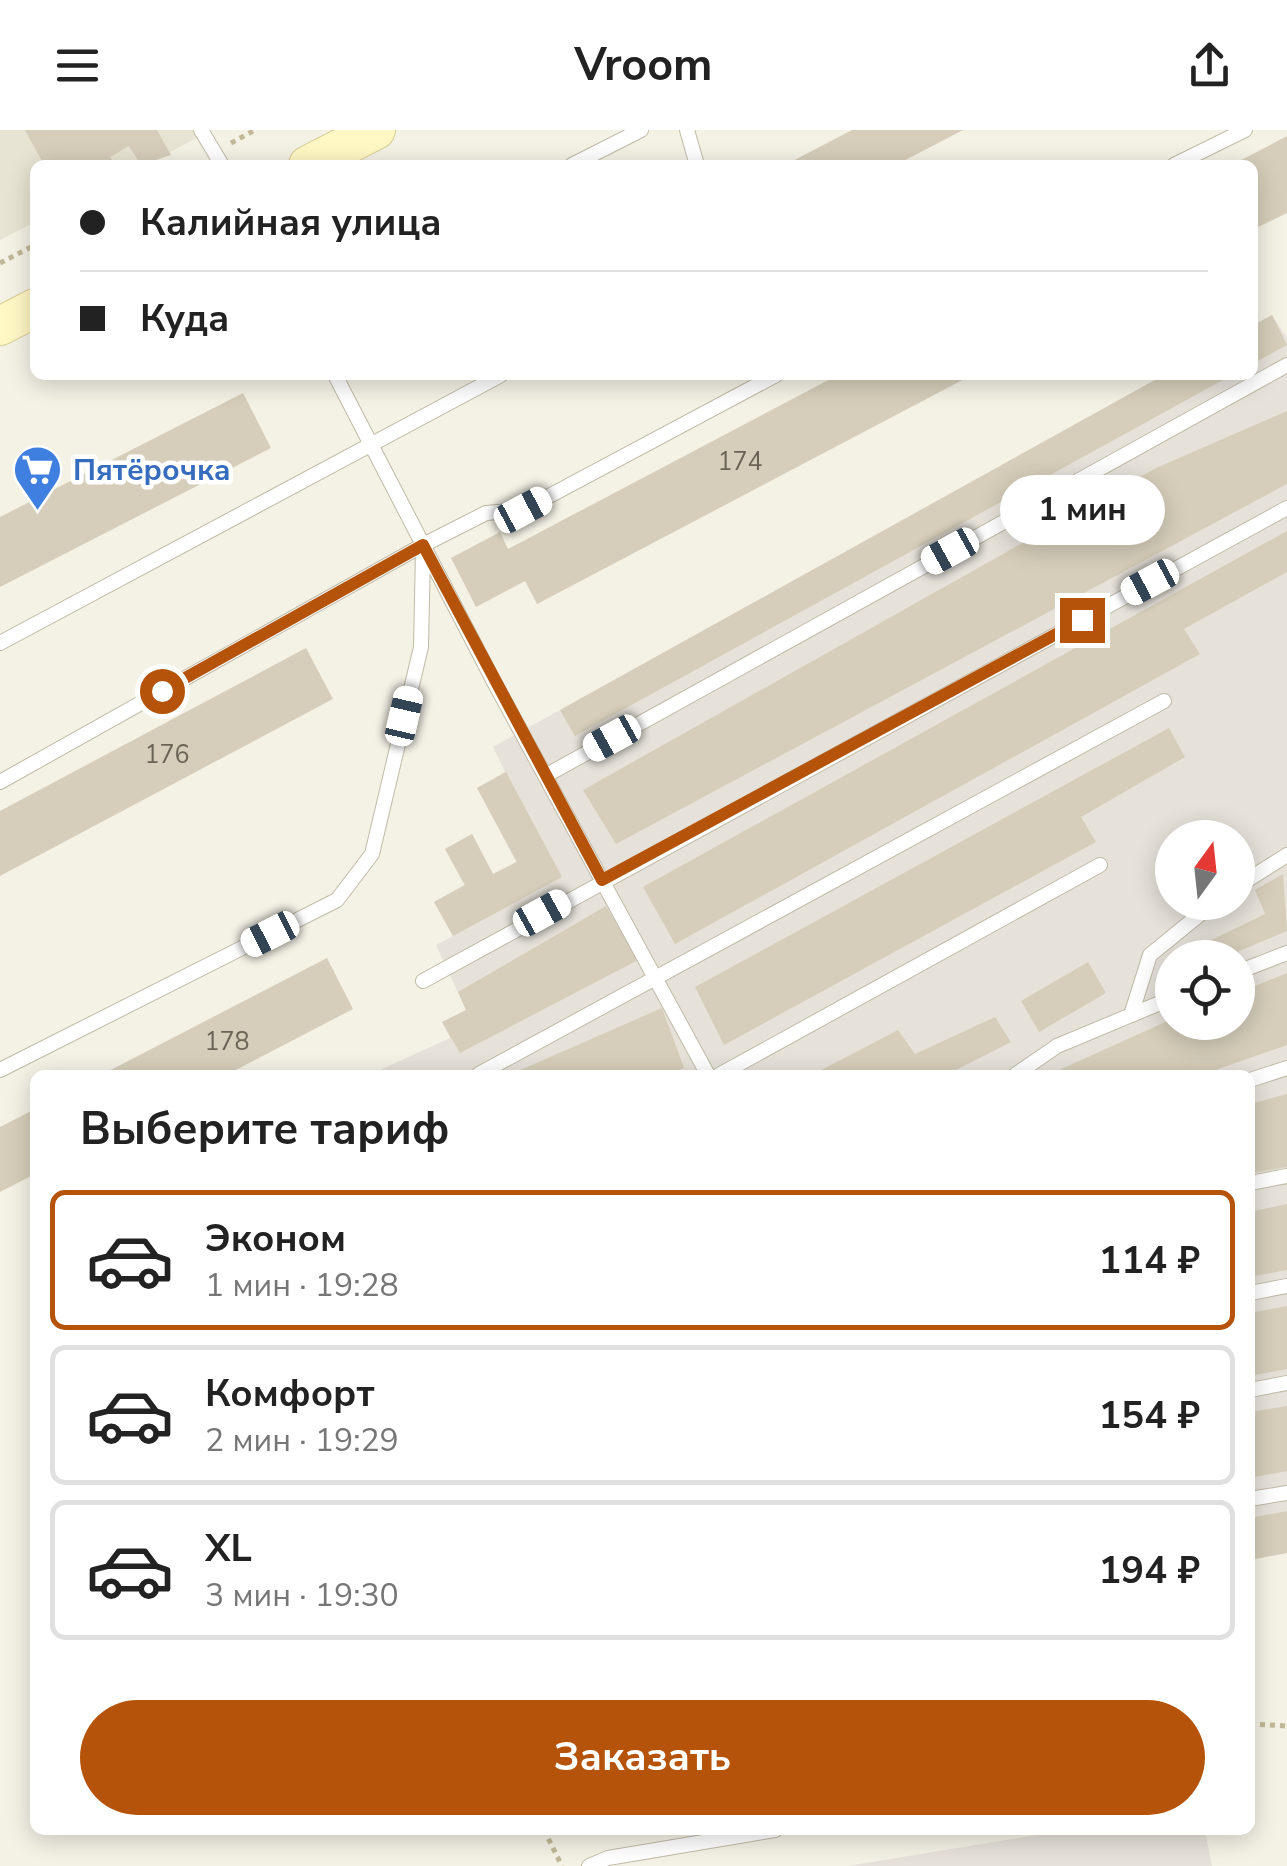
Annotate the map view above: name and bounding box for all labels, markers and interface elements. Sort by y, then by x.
text: Vroom [574,35,713,96]
icon: menu [50,38,105,93]
icon: share [1182,38,1237,93]
text: Калийная улица [140,197,442,248]
text: Куда [140,293,229,344]
supermarket icon: Пятёрочка [12,444,64,512]
house number: 174 [717,445,763,479]
place label: Пятёрочка [73,450,231,491]
callout: 1 мин [1000,475,1164,545]
car [489,483,557,537]
text: 1 мин [1038,488,1127,531]
car [916,523,984,579]
car [1116,555,1184,609]
route end [1060,598,1105,643]
route start [140,669,185,714]
car [383,683,425,749]
car [578,710,646,766]
house number: 176 [144,738,190,772]
north arrow [1155,820,1255,920]
map controls [1155,820,1255,1040]
car [508,885,576,941]
car [236,907,304,961]
button: locate [1155,940,1255,1040]
house number: 178 [204,1025,250,1059]
text: Выберите тариф [80,1099,450,1160]
text: Эконом [205,1213,346,1264]
icon: car [85,1215,175,1305]
text: 114 ₽ [1099,1235,1200,1286]
text: 1 мин · 19:28 [205,1264,399,1307]
text: Комфорт [205,1368,374,1419]
icon: car [85,1370,175,1460]
text: 154 ₽ [1099,1390,1200,1441]
text: 2 мин · 19:29 [205,1419,399,1462]
text: XL [205,1523,252,1574]
icon: car [85,1525,175,1615]
text: 194 ₽ [1099,1545,1200,1596]
text: 3 мин · 19:30 [205,1574,399,1617]
button: Заказать [80,1700,1205,1815]

